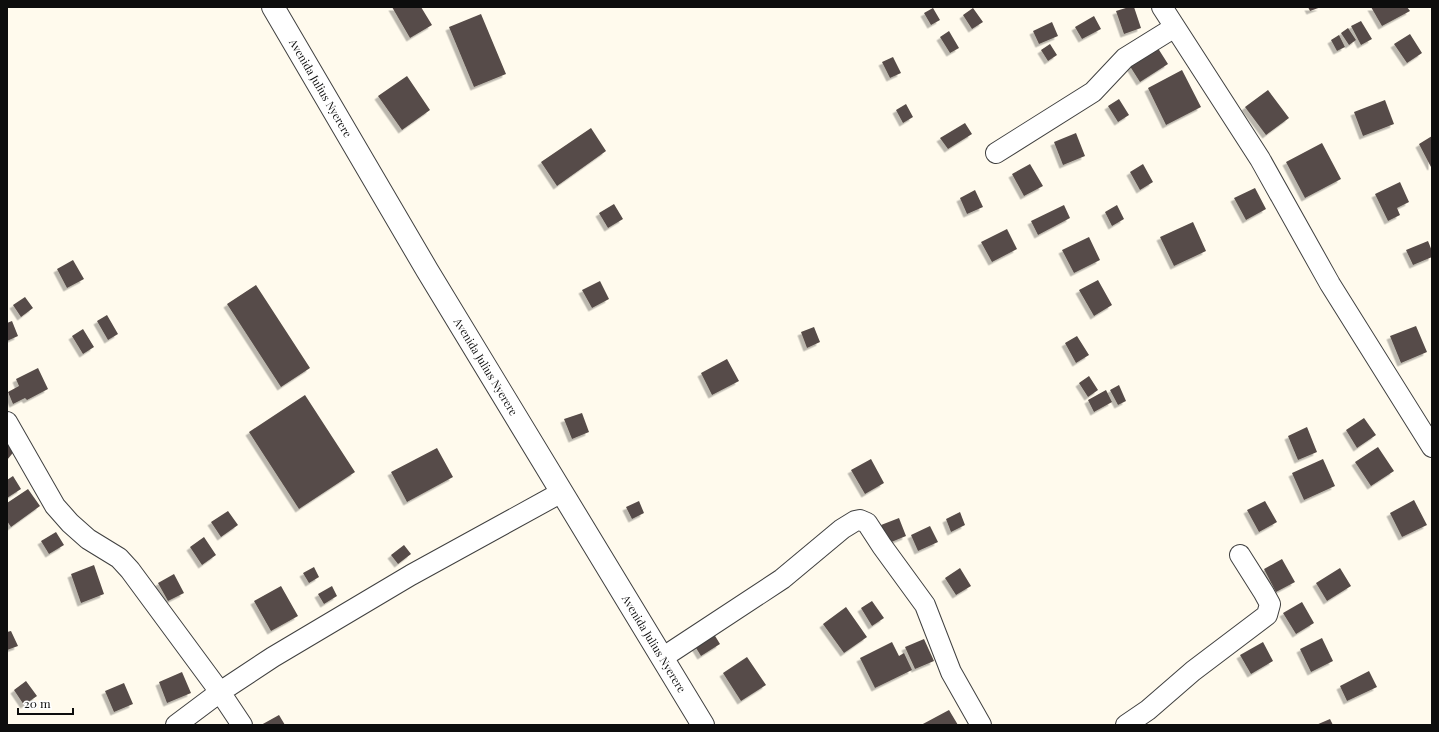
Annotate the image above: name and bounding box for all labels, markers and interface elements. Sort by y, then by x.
street label: Avenida Julius Nyerere [286,35,356,140]
street label: Avenida Julius Nyerere [450,314,522,419]
street label: Avenida Julius Nyerere [618,591,690,696]
scale bar [18,690,73,716]
text: 20 m [24,695,51,711]

